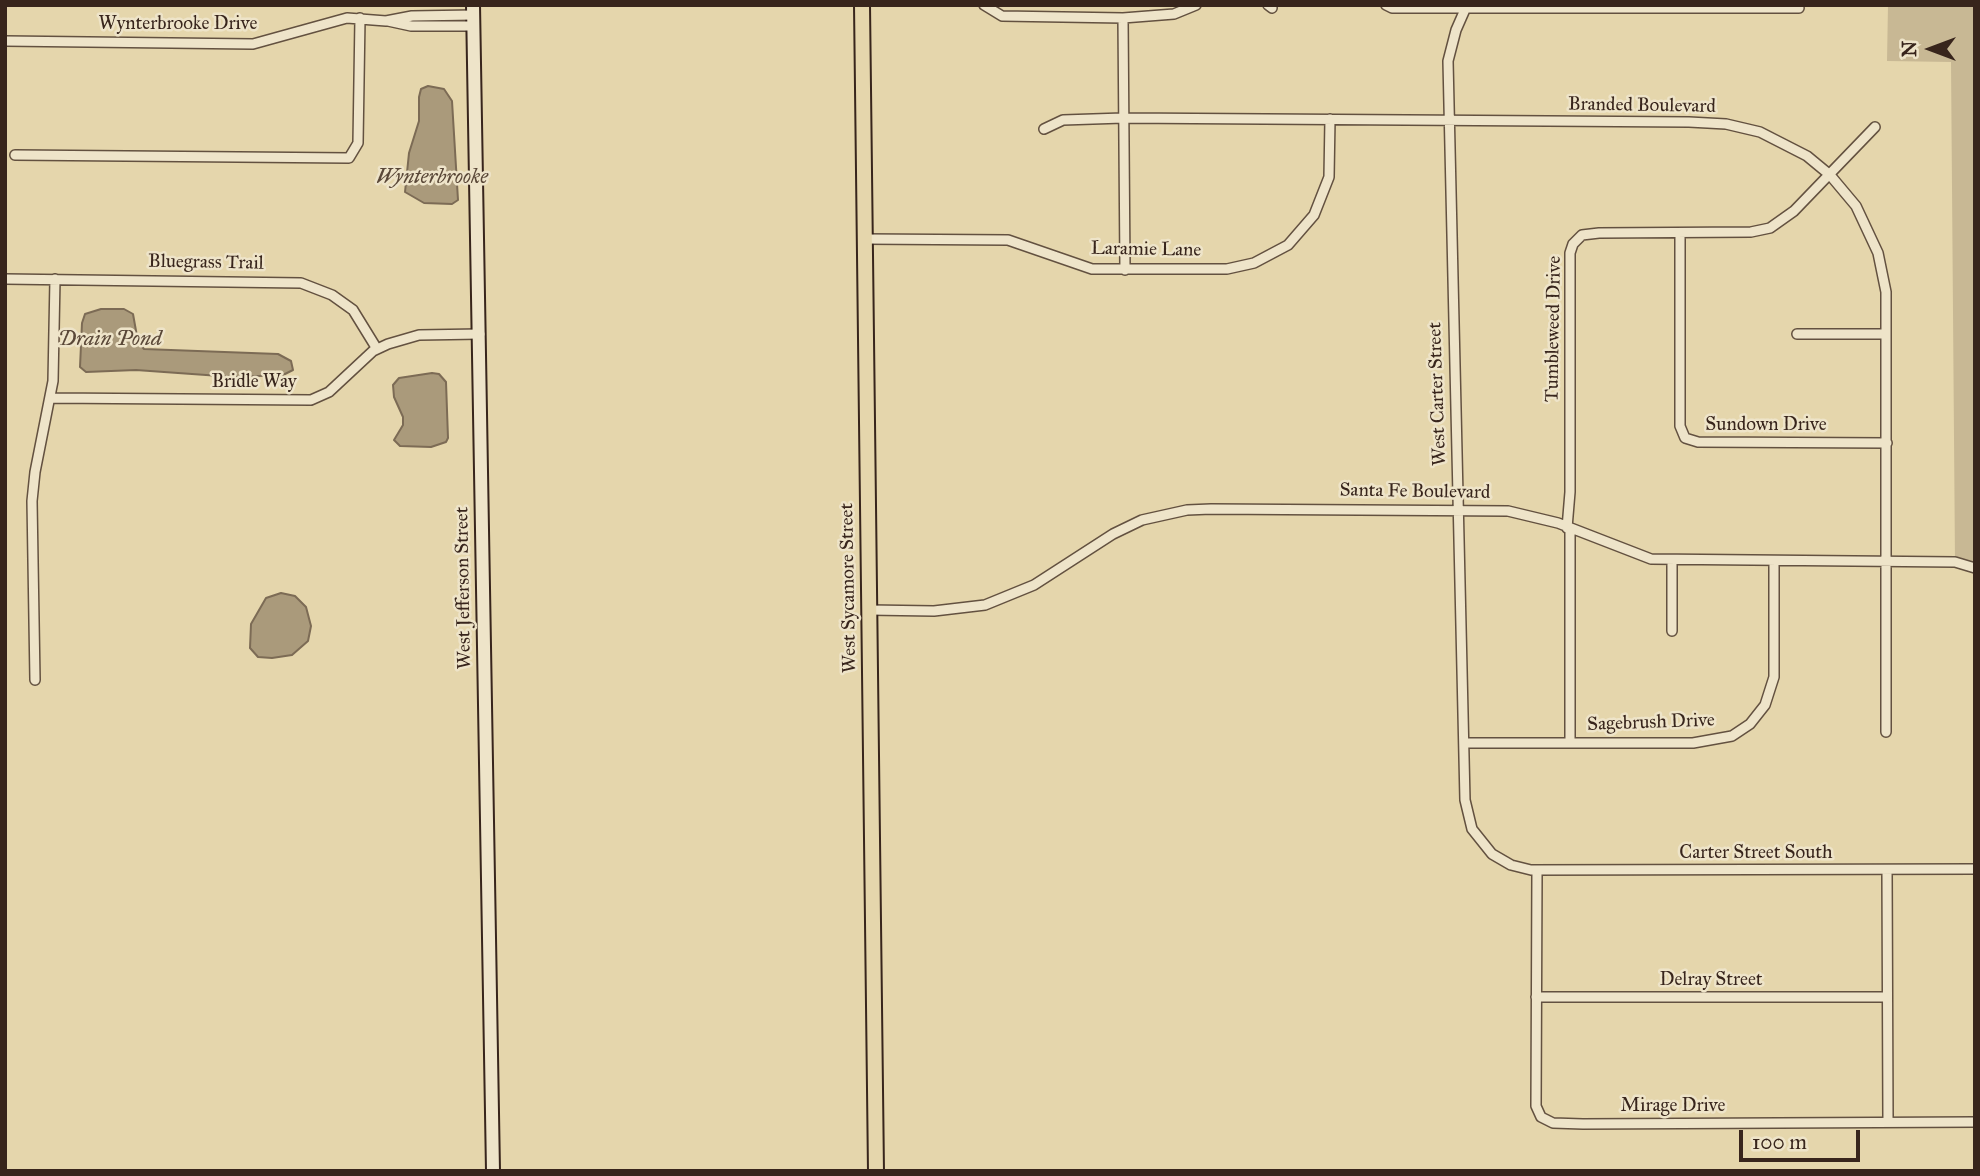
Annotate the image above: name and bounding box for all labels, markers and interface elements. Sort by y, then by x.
street label: Wynterbrooke Drive [99,13,257,35]
north arrow [1896,14,1966,84]
text: N [1898,41,1921,57]
street label: Branded Boulevard [1568,93,1716,119]
water label: Wynterbrooke [376,165,488,191]
street label: Laramie Lane [1091,238,1201,262]
street label: Bluegrass Trail [148,251,264,275]
street label: Tumbleweed Drive [1541,256,1567,402]
street label: West Carter Street [1424,322,1452,466]
water label: Drain Pond [58,327,162,353]
street label: Bridle Way [211,371,297,393]
street label: Sundown Drive [1705,414,1827,436]
street label: Santa Fe Boulevard [1339,479,1491,505]
street label: West Sycamore Street [836,503,862,673]
street label: West Jefferson Street [451,506,477,670]
street label: Sagebrush Drive [1587,709,1715,737]
street label: Carter Street South [1679,842,1833,864]
street label: Delray Street [1659,969,1763,991]
street label: Mirage Drive [1621,1095,1725,1117]
scale bar [1742,1116,1863,1160]
text: 100 m [1752,1129,1807,1155]

